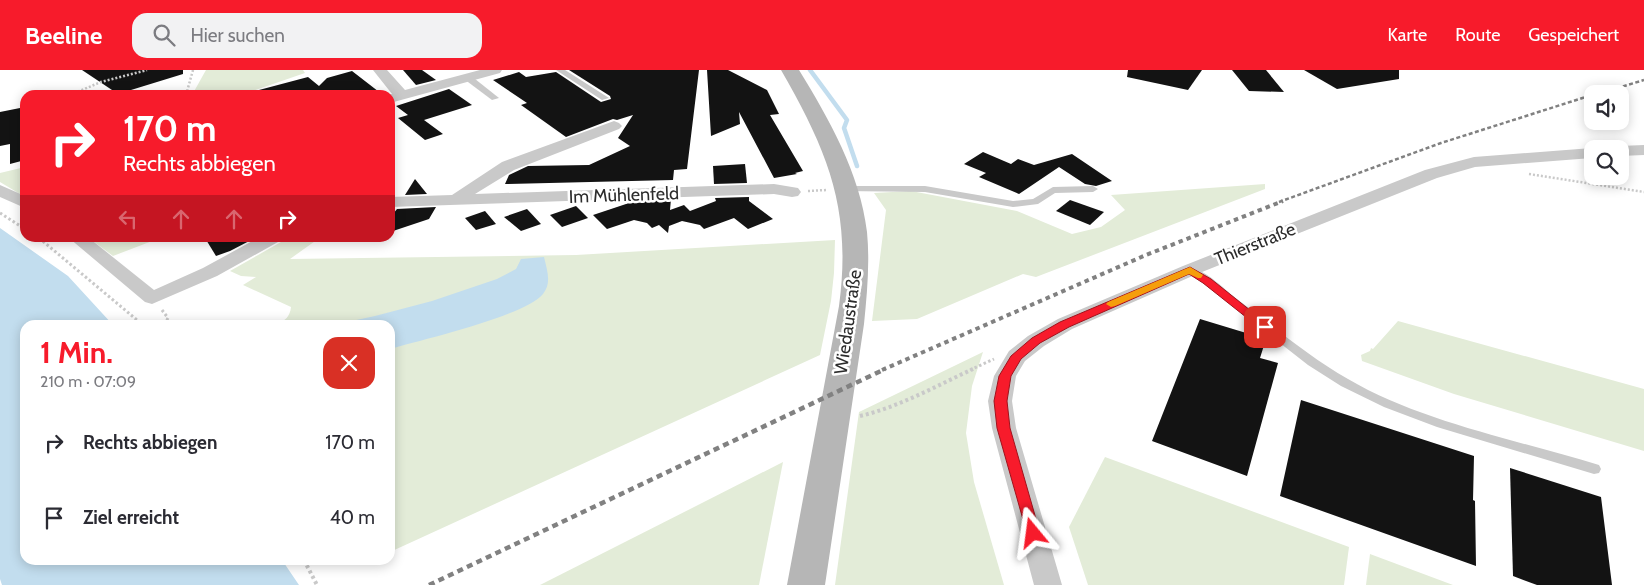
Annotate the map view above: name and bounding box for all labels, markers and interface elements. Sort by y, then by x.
search box [132,13,482,58]
text: Beeline [25,21,102,50]
icon: search [150,21,178,49]
text: Hier suchen [190,24,285,47]
text: Karte [1388,24,1427,46]
text: Route [1455,24,1500,46]
text: Gespeichert [1528,24,1619,46]
map controls [1584,85,1629,185]
button: sound [1584,85,1629,130]
text: 170 m [123,107,216,150]
icon: right [40,110,105,175]
button: search [1584,140,1629,185]
text: Rechts abbiegen [123,150,276,177]
street label: Im Mühlenfeld [568,182,680,208]
icon: left [114,205,142,233]
icon: ahead [167,205,195,233]
icon: ahead [220,205,248,233]
icon: right [273,205,301,233]
street label: Thierstraße [1211,218,1299,270]
street label: Wiedaustraße [830,268,866,376]
pin [1244,306,1286,348]
icon: arrive [1251,313,1279,341]
text: 1 Min. [40,334,113,371]
button: close [323,337,375,389]
text: 210 m · 07:09 [40,372,136,391]
icon: right [40,429,68,457]
text: Rechts abbiegen [83,431,217,454]
text: 170 m [325,431,375,454]
icon: arrive [40,504,68,532]
text: Ziel erreicht [83,506,179,529]
text: 40 m [330,506,375,529]
position arrow [1006,506,1058,558]

